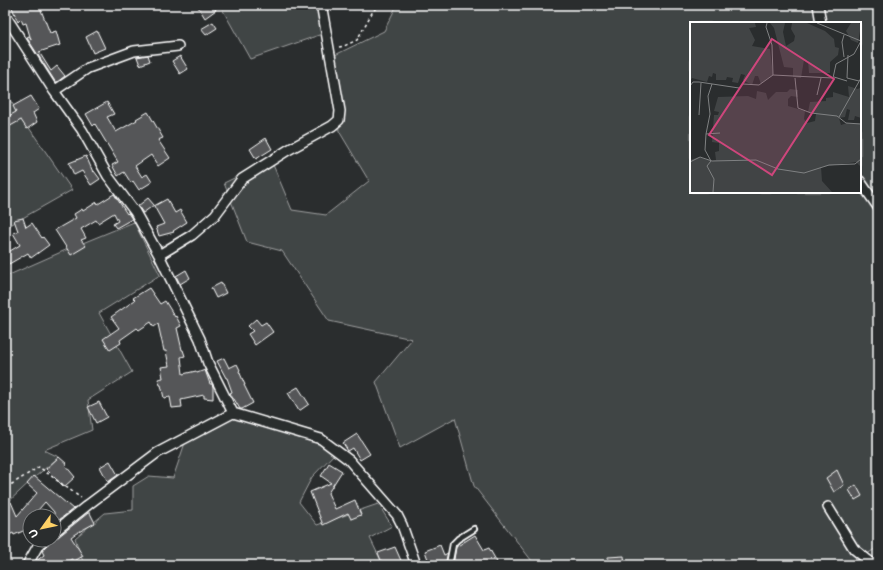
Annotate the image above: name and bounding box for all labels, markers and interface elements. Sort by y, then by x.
inset map [690,22,861,193]
north arrow [22,508,62,548]
text: U [26,526,42,540]

